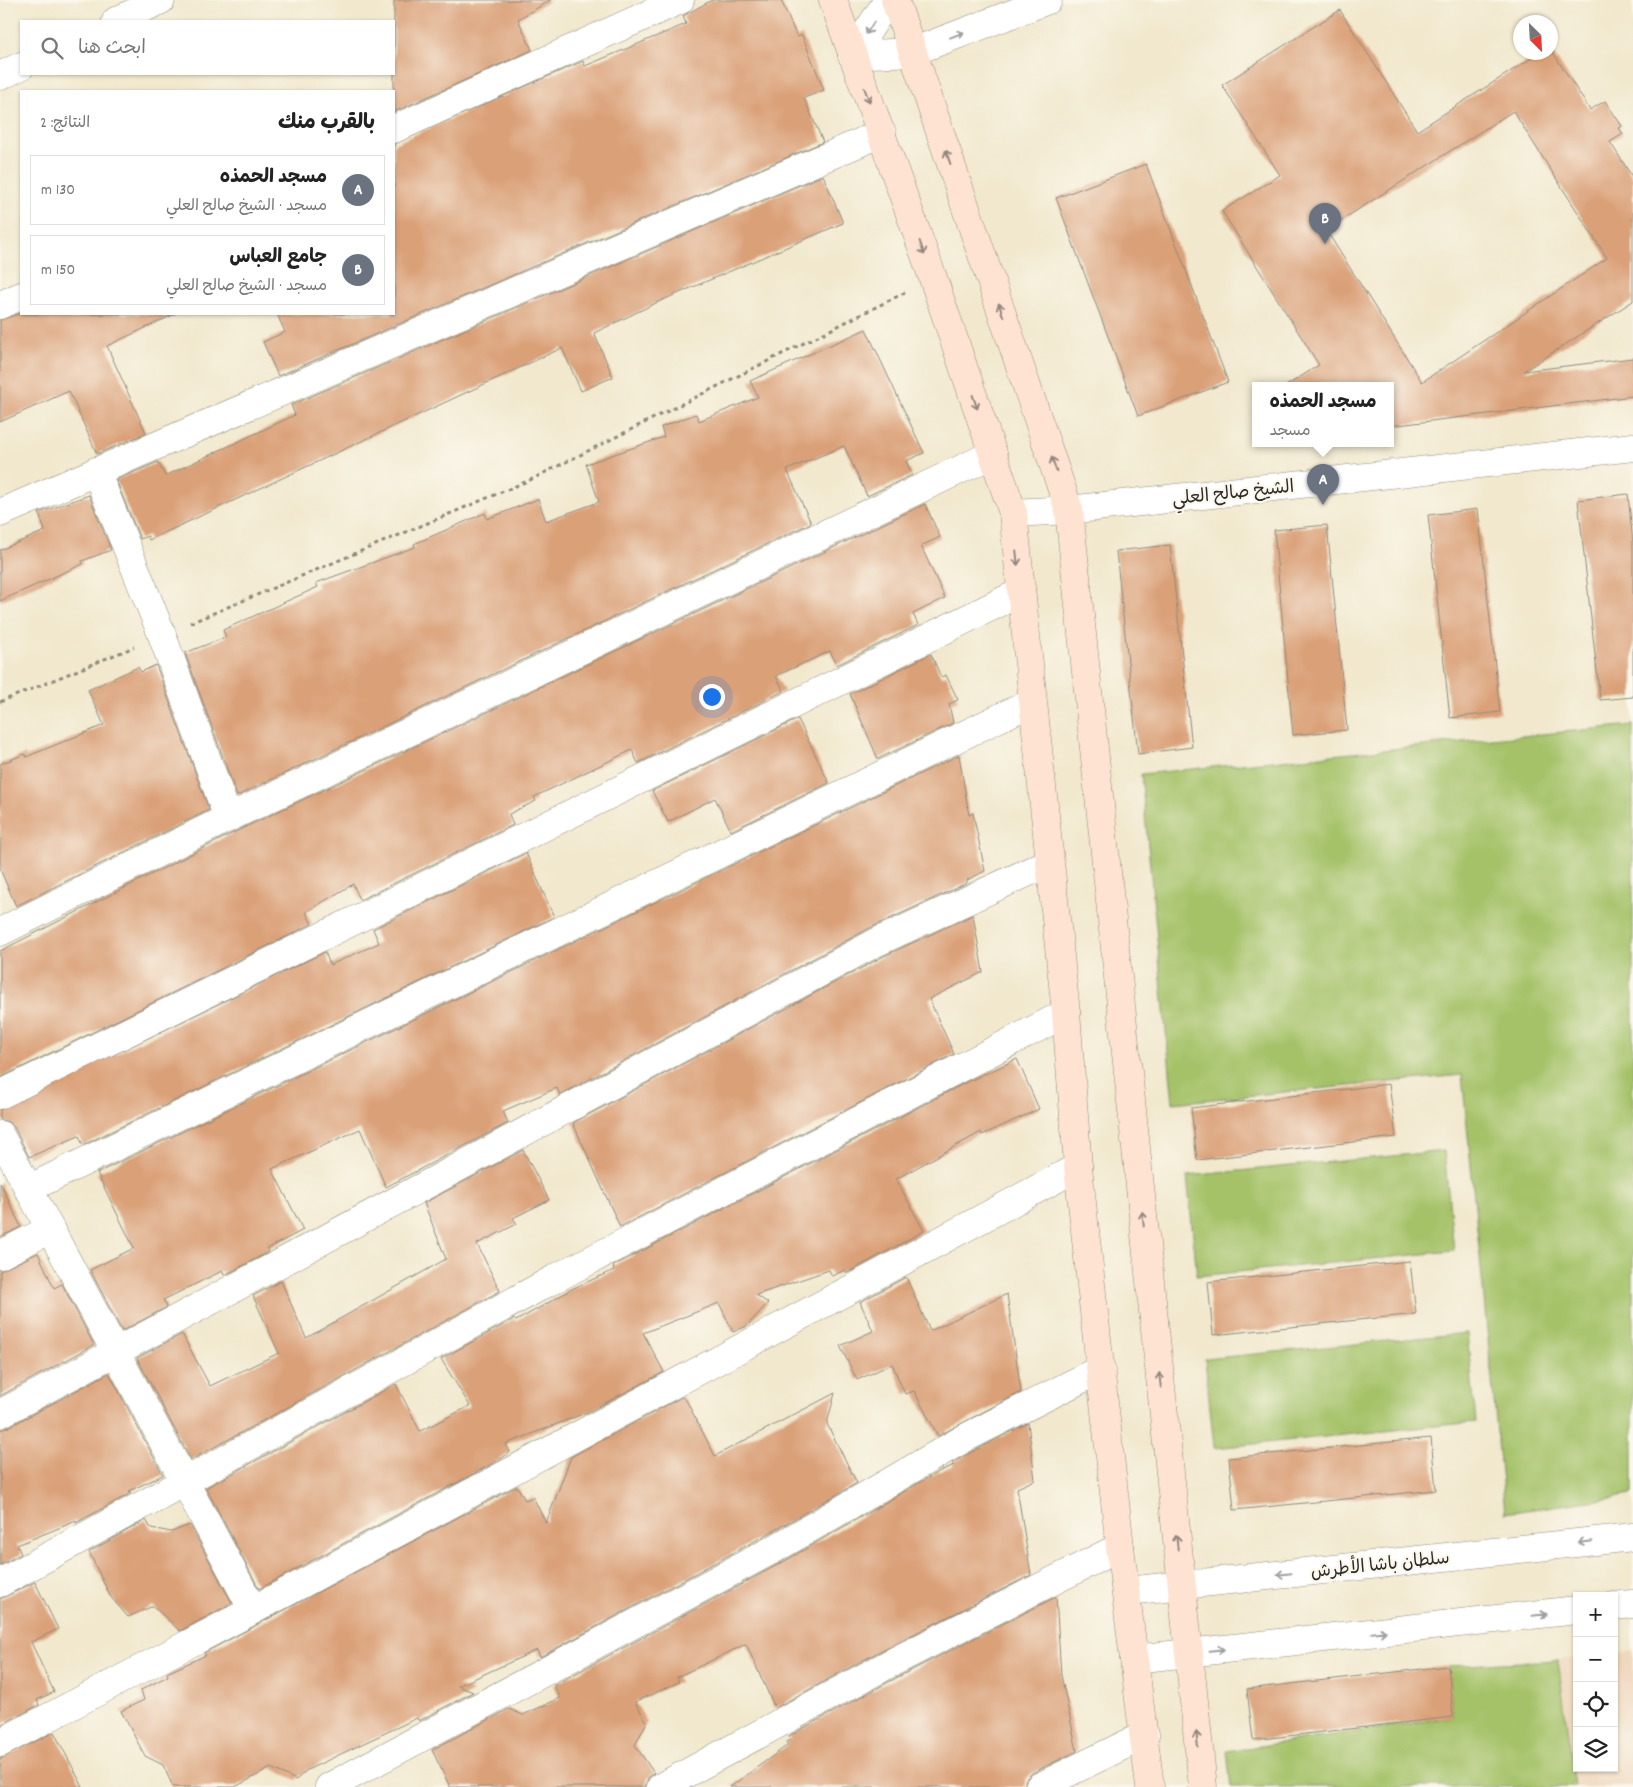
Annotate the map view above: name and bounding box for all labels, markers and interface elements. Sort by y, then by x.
north arrow [1513,15,1558,60]
search box [20,20,395,75]
one-way arrow [865,20,875,34]
one-way arrow [949,30,964,39]
icon: search [38,34,66,62]
text: ابحث هنا [78,36,146,63]
one-way arrow [863,87,872,102]
text: بالقرب منك [278,109,375,139]
text: النتائج: 2 [40,112,90,135]
one-way arrow [943,149,952,165]
text: مسجد الحمذه [220,165,327,192]
text: 130 m [41,179,75,202]
text: A [354,179,362,202]
text: مسجد · الشيخ صالح العلي [166,195,327,218]
pin: B [1309,203,1341,244]
one-way arrow [918,240,927,255]
text: جامع العباس [229,245,327,272]
text: 150 m [41,259,75,282]
text: B [354,259,362,282]
text: مسجد · الشيخ صالح العلي [166,275,327,298]
one-way arrow [995,302,1005,318]
popup [1252,382,1394,447]
text: مسجد الحمذه [1269,390,1377,417]
one-way arrow [971,393,980,409]
text: مسجد [1269,420,1311,443]
one-way arrow [1048,456,1058,472]
pin: A [1307,464,1339,505]
street label: الشيخ صالح العلي [1171,476,1296,514]
one-way arrow [1012,550,1022,566]
your location [699,684,725,710]
one-way arrow [1138,1211,1148,1227]
one-way arrow [1155,1373,1165,1389]
one-way arrow [1172,1534,1182,1550]
one-way arrow [1577,1537,1593,1547]
street label: سلطان باشا الأطرش [1309,1545,1451,1586]
one-way arrow [1276,1569,1292,1579]
map controls [1573,1592,1618,1772]
button: + [1573,1592,1618,1637]
one-way arrow [1532,1610,1548,1619]
one-way arrow [1370,1628,1386,1637]
button: − [1573,1637,1618,1682]
one-way arrow [1209,1645,1225,1655]
button: locate [1573,1682,1618,1727]
button: layers [1573,1727,1618,1772]
one-way arrow [1192,1731,1202,1747]

